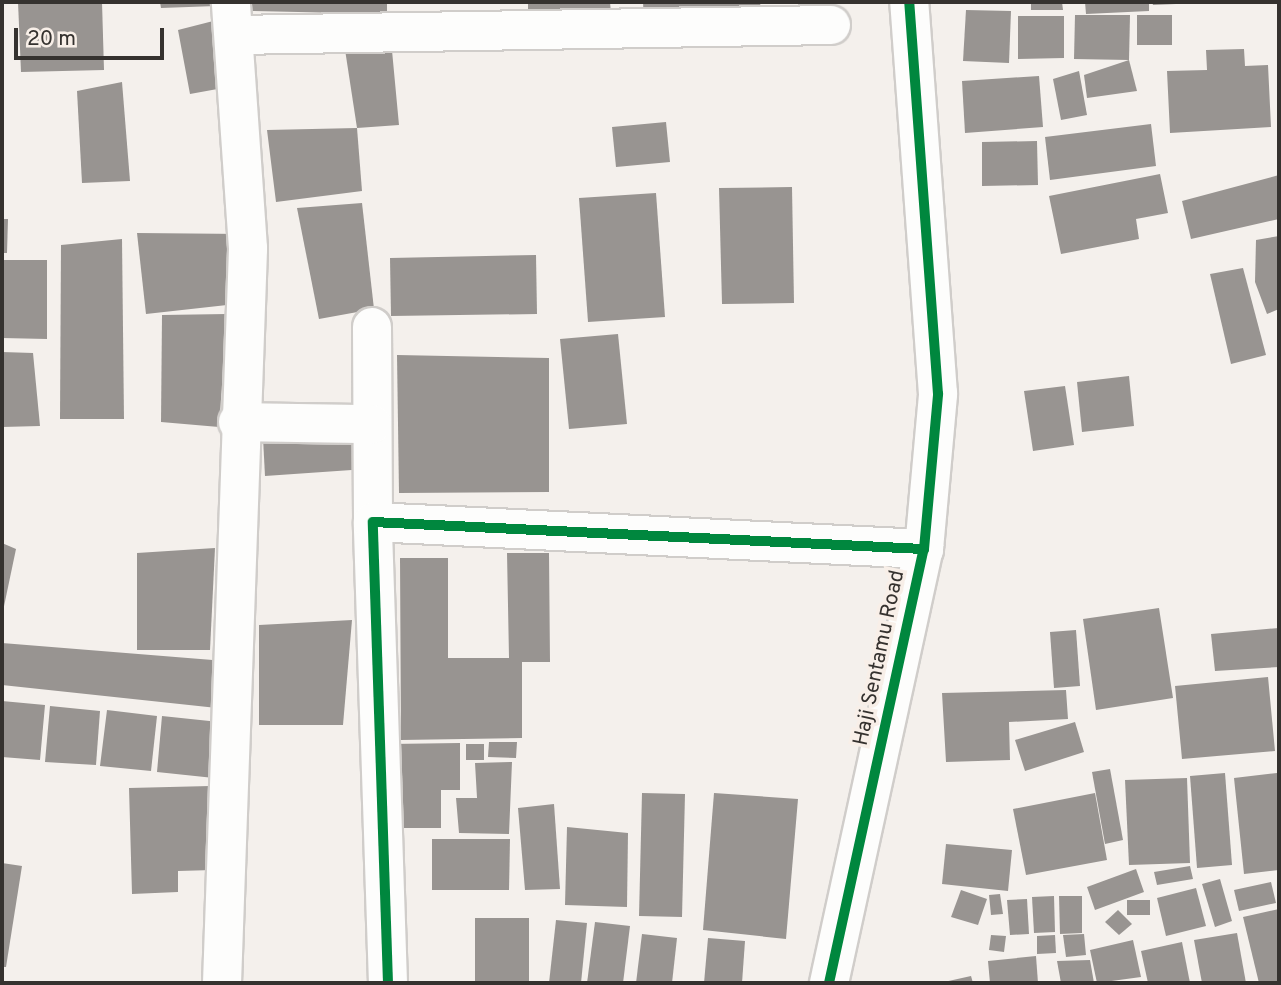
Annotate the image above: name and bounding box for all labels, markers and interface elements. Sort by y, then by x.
scale bar [18,14,168,58]
text: 20 m [27,26,76,53]
street label: Haji Sentamu Road [849,568,911,748]

